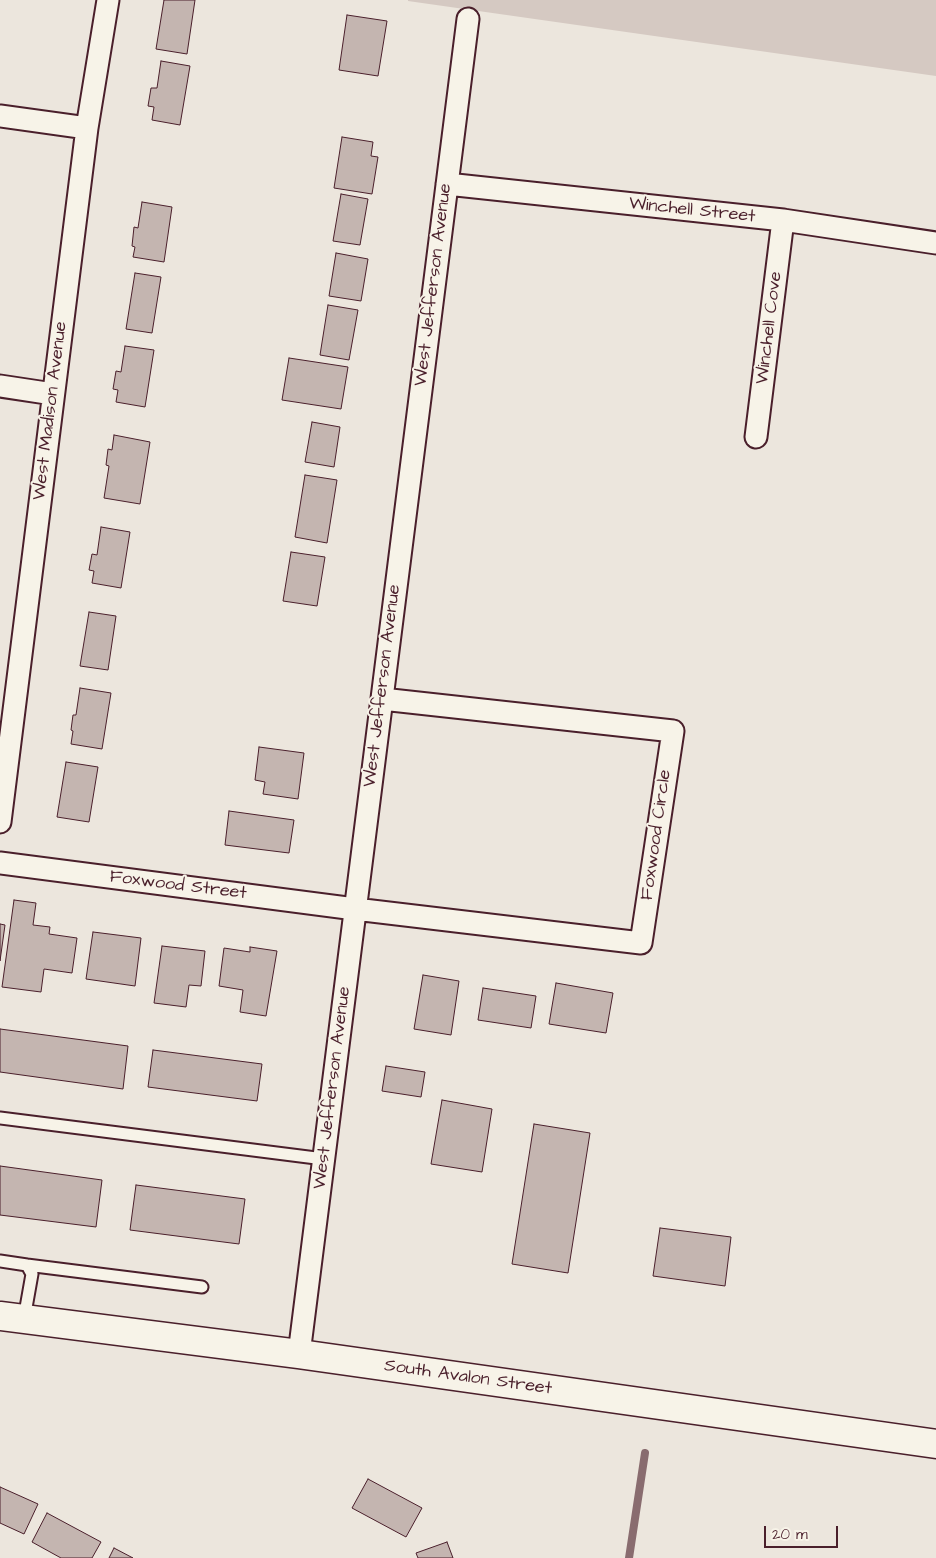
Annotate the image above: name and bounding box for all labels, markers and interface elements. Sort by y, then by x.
street label: West Jefferson Avenue [411,182,457,388]
street label: Winchell Street [628,194,756,228]
street label: Winchell Cove [752,270,788,386]
street label: West Madison Avenue [29,320,73,502]
street label: West Jefferson Avenue [360,583,406,789]
street label: Foxwood Circle [637,768,677,902]
street label: Foxwood Street [108,867,248,905]
street label: West Jefferson Avenue [310,985,356,1191]
street label: South Avalon Street [383,1356,553,1400]
scale bar [766,1516,840,1548]
text: 20 m [772,1524,808,1545]

